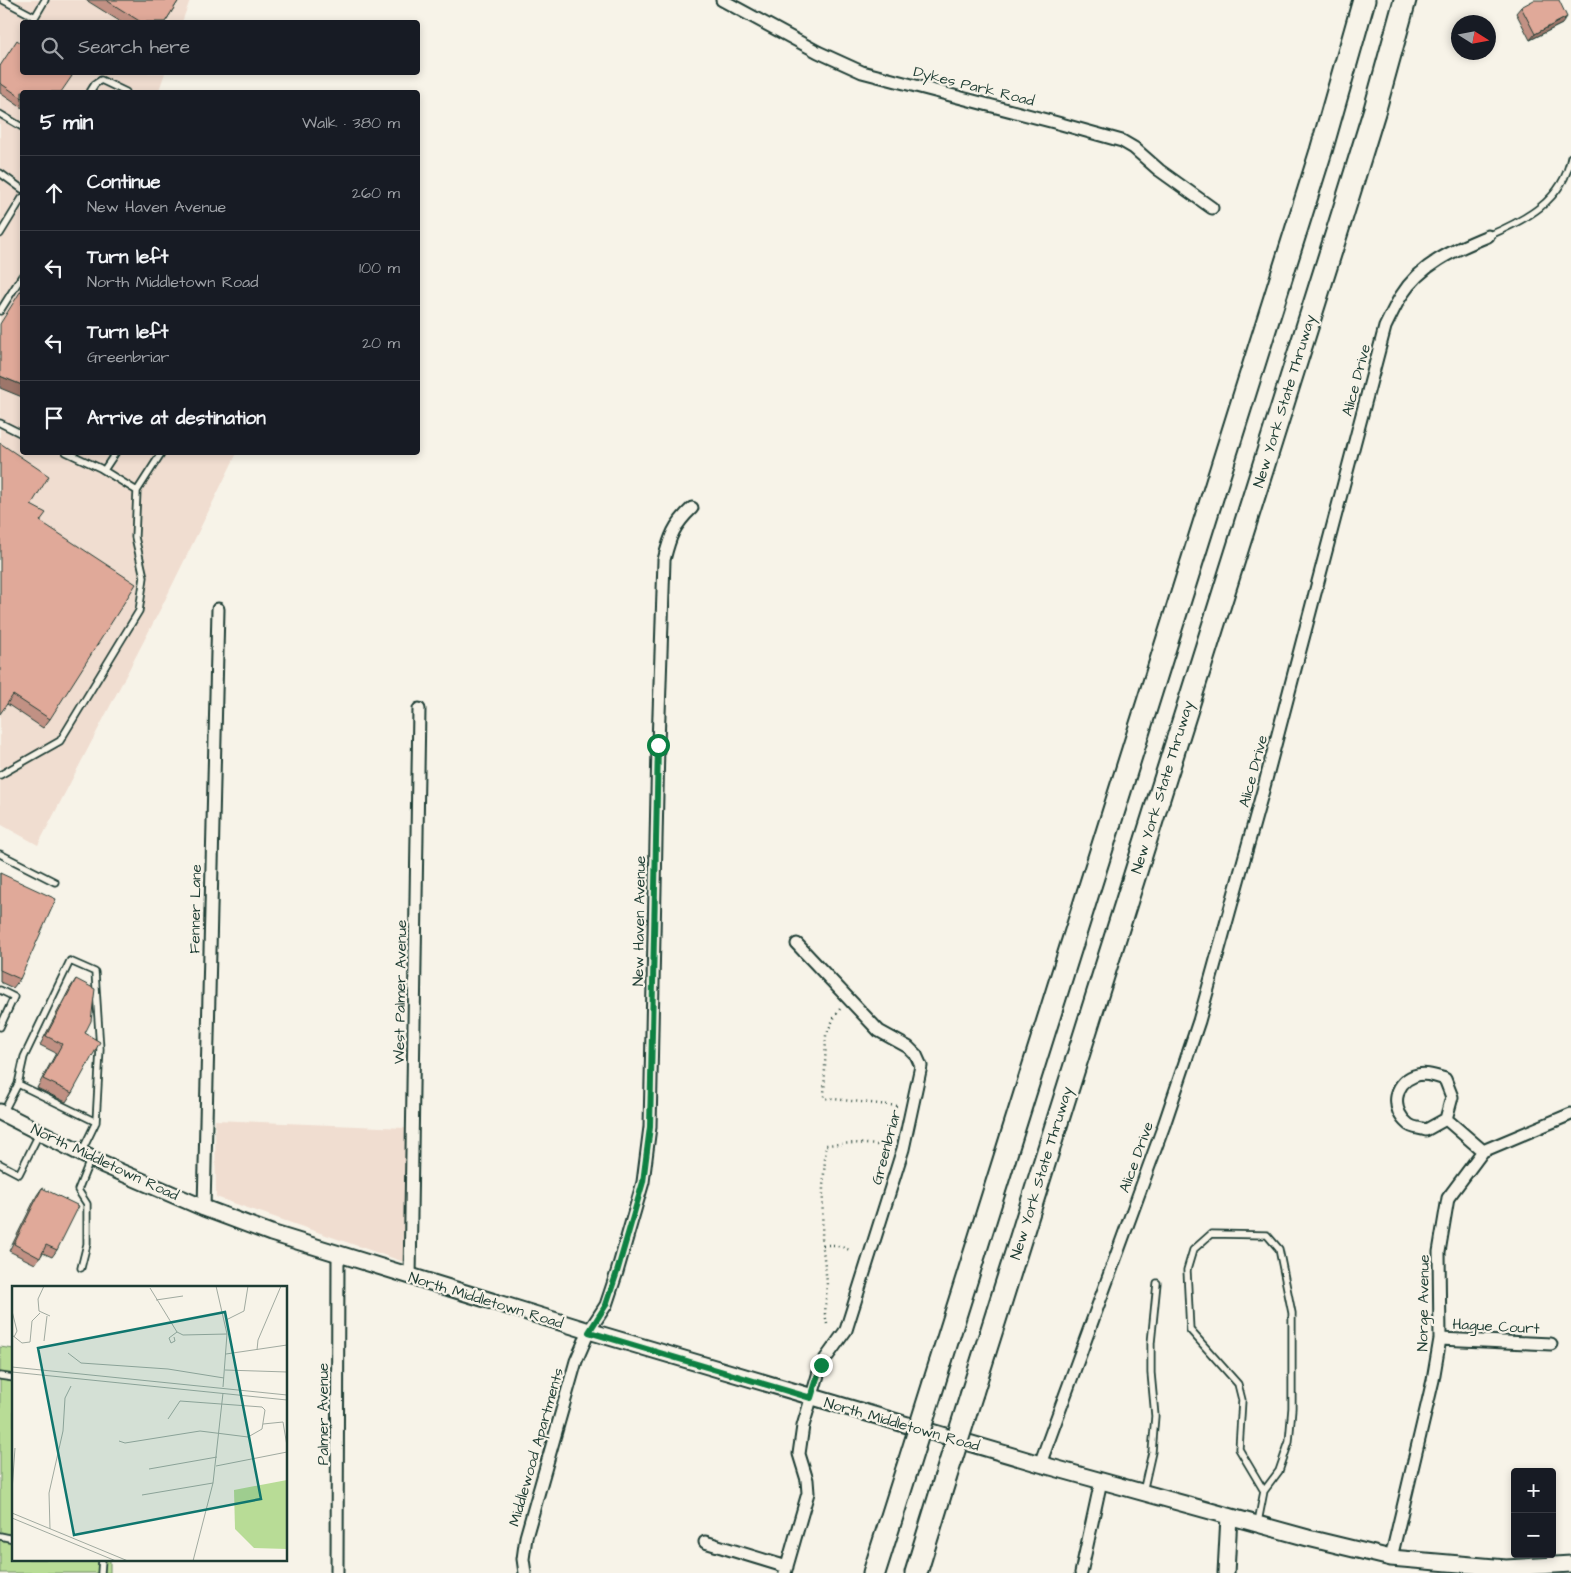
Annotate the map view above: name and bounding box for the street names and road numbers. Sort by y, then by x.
street label: Dykes Park Road [911,61,1037,113]
street label: New York State Thruway [1248,312,1322,490]
street label: Alice Drive [1337,342,1376,419]
street label: New York State Thruway [1126,698,1200,876]
street label: Alice Drive [1234,733,1273,810]
street label: New Haven Avenue [628,856,651,986]
street label: Fenner Lane [184,864,207,954]
street label: West Palmer Avenue [389,920,412,1064]
street label: New York State Thruway [1005,1084,1079,1262]
street label: Greenbriar [866,1107,907,1187]
street label: North Middletown Road [28,1119,182,1206]
street label: Alice Drive [1114,1119,1159,1196]
street label: Norge Avenue [1412,1254,1436,1352]
street label: North Middletown Road [406,1267,566,1334]
street label: Hague Court [1452,1314,1540,1340]
street label: Palmer Avenue [313,1363,334,1465]
street label: Middlewood Apartments [504,1365,569,1529]
street label: North Middletown Road [822,1392,982,1457]

